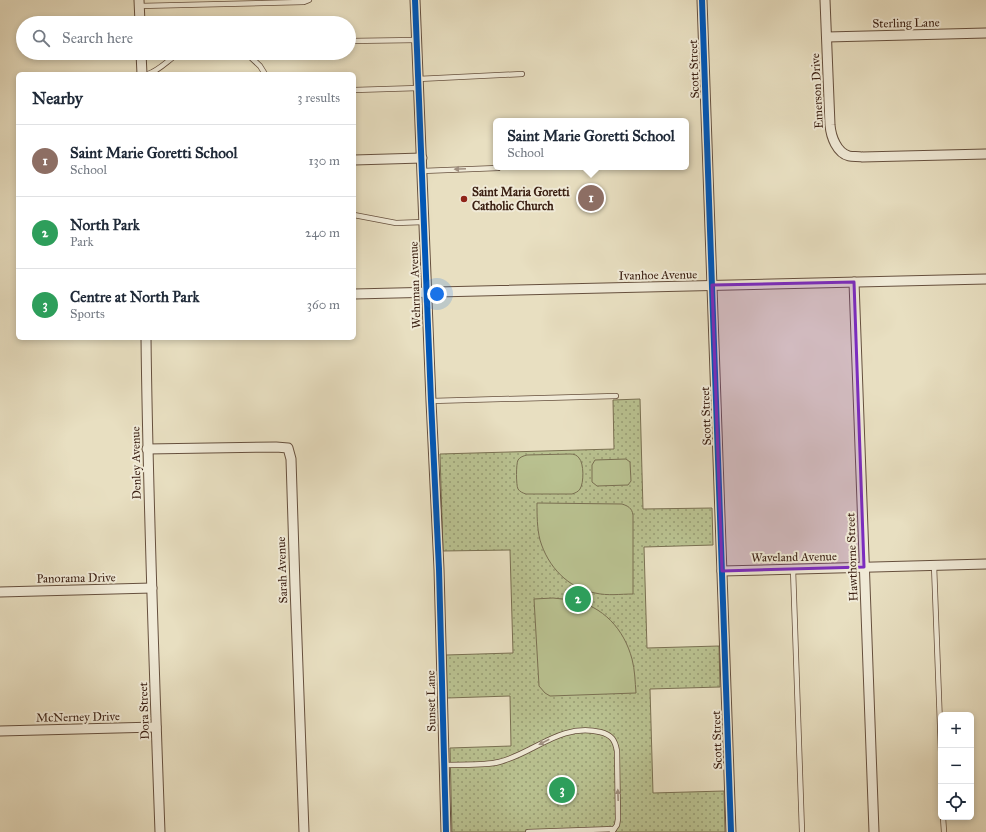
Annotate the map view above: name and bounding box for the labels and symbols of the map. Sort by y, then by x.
street label: Sterling Lane [872,15,940,32]
street label: Scott Street [686,39,702,99]
street label: Emerson Drive [808,53,826,129]
one-way arrow [454,166,466,173]
pin: 1 [578,183,604,213]
place label: Saint Maria Goretti Catholic Church [472,185,570,213]
marker: Saint Maria Goretti Catholic Church [459,194,469,204]
street label: Wehrman Avenue [406,241,424,329]
street label: Ivanhoe Avenue [619,267,697,283]
your location [427,284,447,304]
street label: Scott Street [698,386,714,446]
street label: Denley Avenue [128,426,144,500]
street label: Hawthorne Street [843,512,861,602]
street label: Sarah Avenue [274,536,290,604]
street label: Waveland Avenue [751,549,837,565]
street label: Panorama Drive [36,570,116,586]
pin: 2 [565,584,591,614]
street label: Sunset Lane [423,670,439,732]
street label: Dora Street [136,681,152,740]
street label: McNerney Drive [36,709,120,725]
street label: Scott Street [709,710,725,770]
one-way arrow [538,739,549,745]
pin: 3 [549,775,575,805]
one-way arrow [615,788,621,801]

